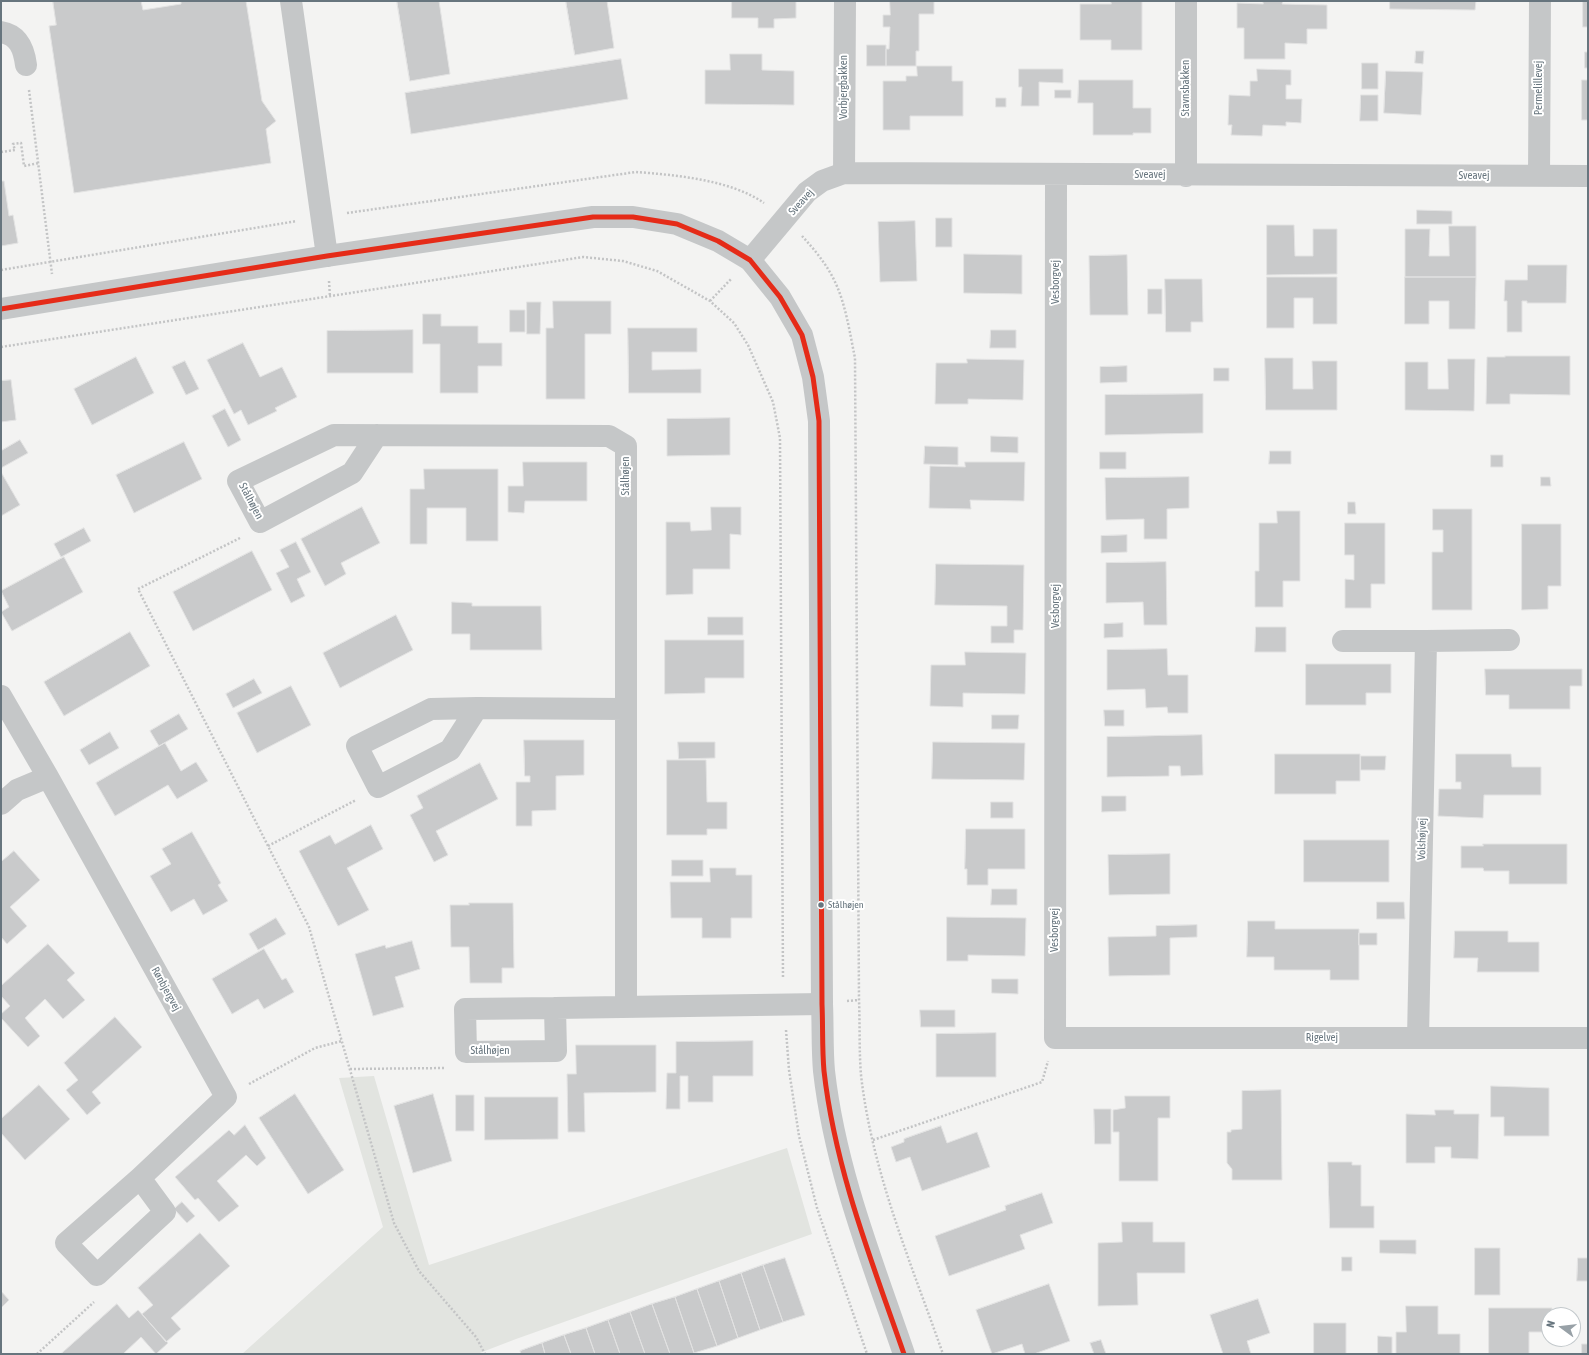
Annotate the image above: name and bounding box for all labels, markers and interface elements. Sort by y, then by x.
street label: Vorbjergbakken [837,55,851,119]
street label: Stavnsbakken [1179,60,1193,116]
street label: Permelillevej [1532,61,1546,115]
street label: Sveavej [1135,168,1165,182]
street label: Sveavej [1459,169,1489,183]
street label: Sveavej [786,186,816,218]
street label: Vesborgvej [1049,260,1063,304]
street label: Stålhøjen [619,456,633,496]
street label: Stålhøjen [236,481,266,521]
street label: Vesborgvej [1049,584,1063,628]
street label: Volshøjvej [1415,818,1429,860]
place label: Stålhøjen [828,899,864,911]
marker: Stålhøjen [816,900,826,910]
street label: Vesborgvej [1048,908,1062,952]
street label: Rønbjergvej [149,965,183,1013]
street label: Rigelvej [1306,1031,1338,1045]
street label: Stålhøjen [470,1044,510,1058]
north arrow [1541,1307,1581,1347]
text: N [1544,1319,1557,1329]

